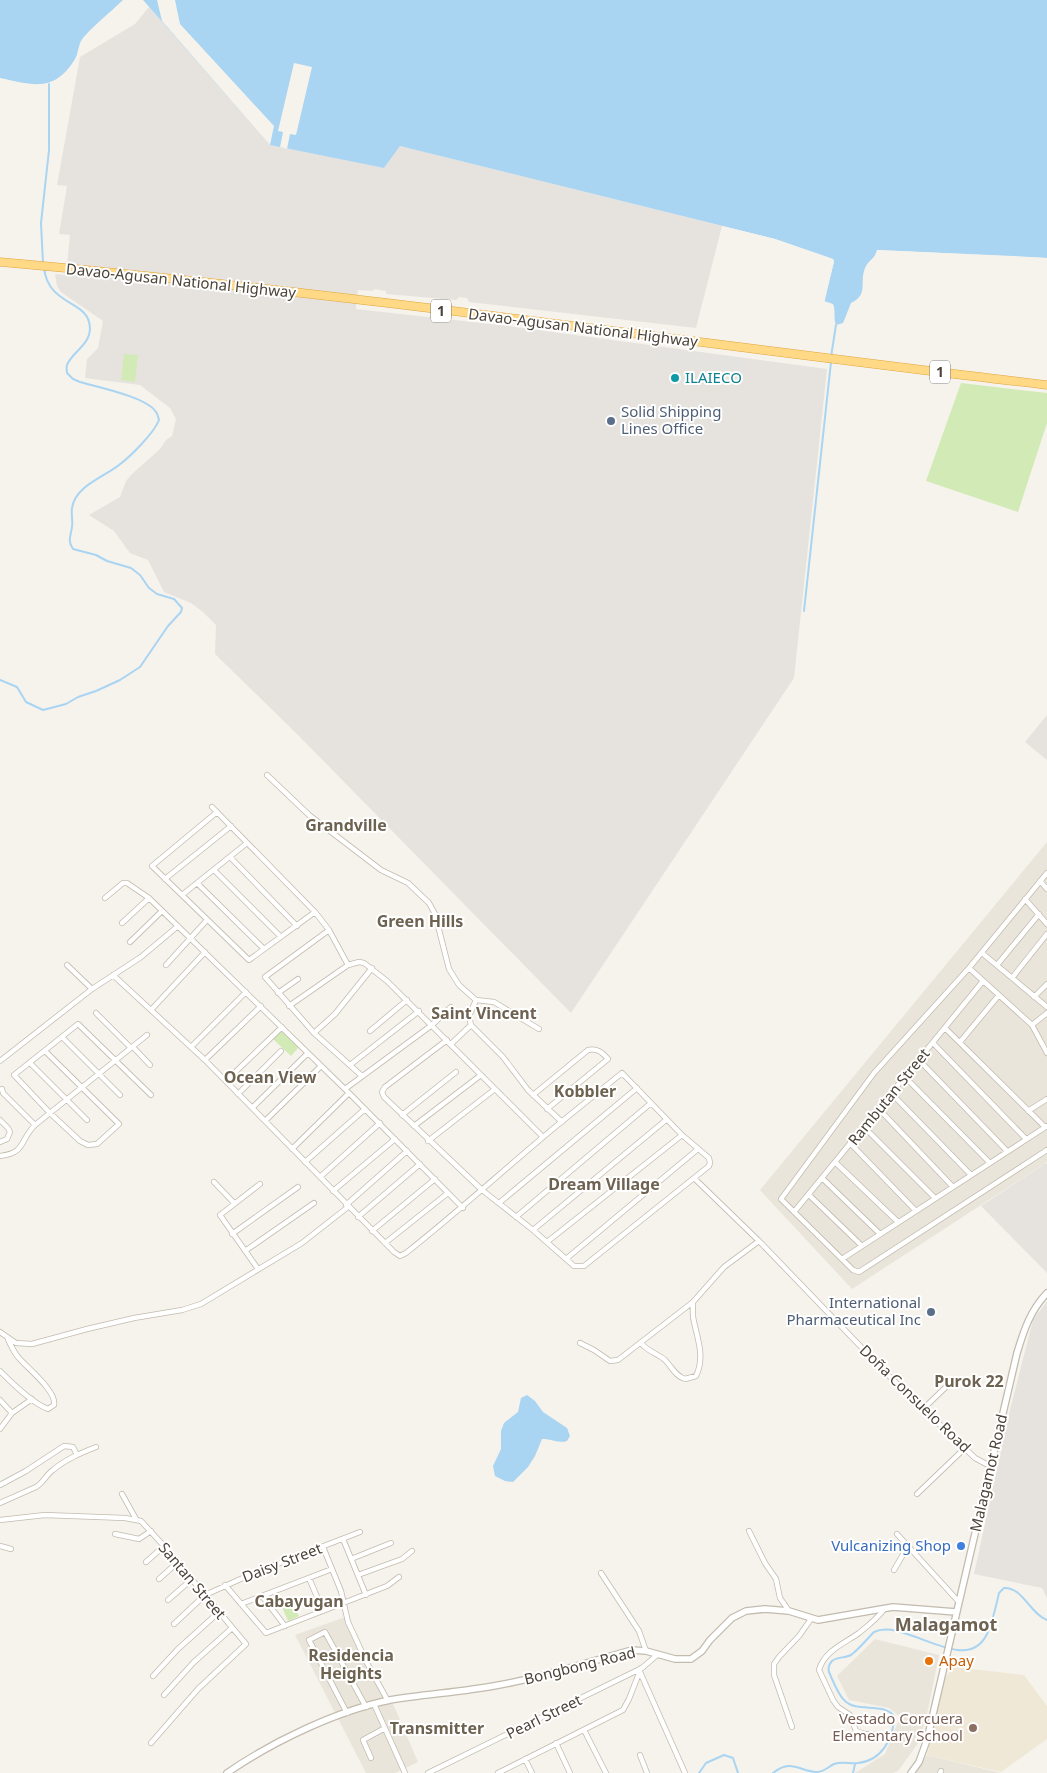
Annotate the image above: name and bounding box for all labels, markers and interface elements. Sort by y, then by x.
street label: Davao-Agusan National Highway [65,258,297,302]
road number: 1 [431,300,451,322]
street label: Davao-Agusan National Highway [467,303,699,351]
road number: 1 [930,361,950,384]
place label: ILAIECO [685,367,742,387]
marker: ILAIECO [669,372,681,384]
place label: Solid Shipping Lines Office [621,401,721,438]
marker: Solid Shipping Lines Office [605,415,617,427]
district label: Grandville [305,814,387,836]
district label: Green Hills [377,910,463,932]
district label: Saint Vincent [431,1002,537,1024]
street label: Rambutan Street [843,1043,934,1149]
district label: Ocean View [224,1066,317,1088]
district label: Kobbler [554,1080,616,1102]
district label: Dream Village [548,1173,660,1195]
place label: International Pharmaceutical Inc [786,1292,921,1329]
marker: International Pharmaceutical Inc [925,1306,937,1318]
street label: Doña Consuelo Road [856,1340,976,1457]
district label: Purok 22 [934,1370,1004,1392]
street label: Malagamot Road [965,1412,1011,1534]
place label: Vulcanizing Shop [831,1535,951,1555]
street label: Daisy Street [239,1537,325,1586]
street label: Santan Street [155,1538,231,1624]
marker: Vulcanizing Shop [955,1540,967,1552]
district label: Cabayugan [254,1590,344,1612]
district label: Malagamot [895,1612,998,1636]
street label: Bongbong Road [522,1642,638,1689]
district label: Residencia Heights [308,1644,394,1684]
place label: Apay [939,1650,974,1670]
marker: Apay [923,1655,935,1667]
street label: Pearl Street [502,1689,585,1743]
place label: Vestado Corcuera Elementary School [832,1708,963,1745]
district label: Transmitter [390,1717,484,1739]
marker: Vestado Corcuera Elementary School [967,1722,979,1734]

